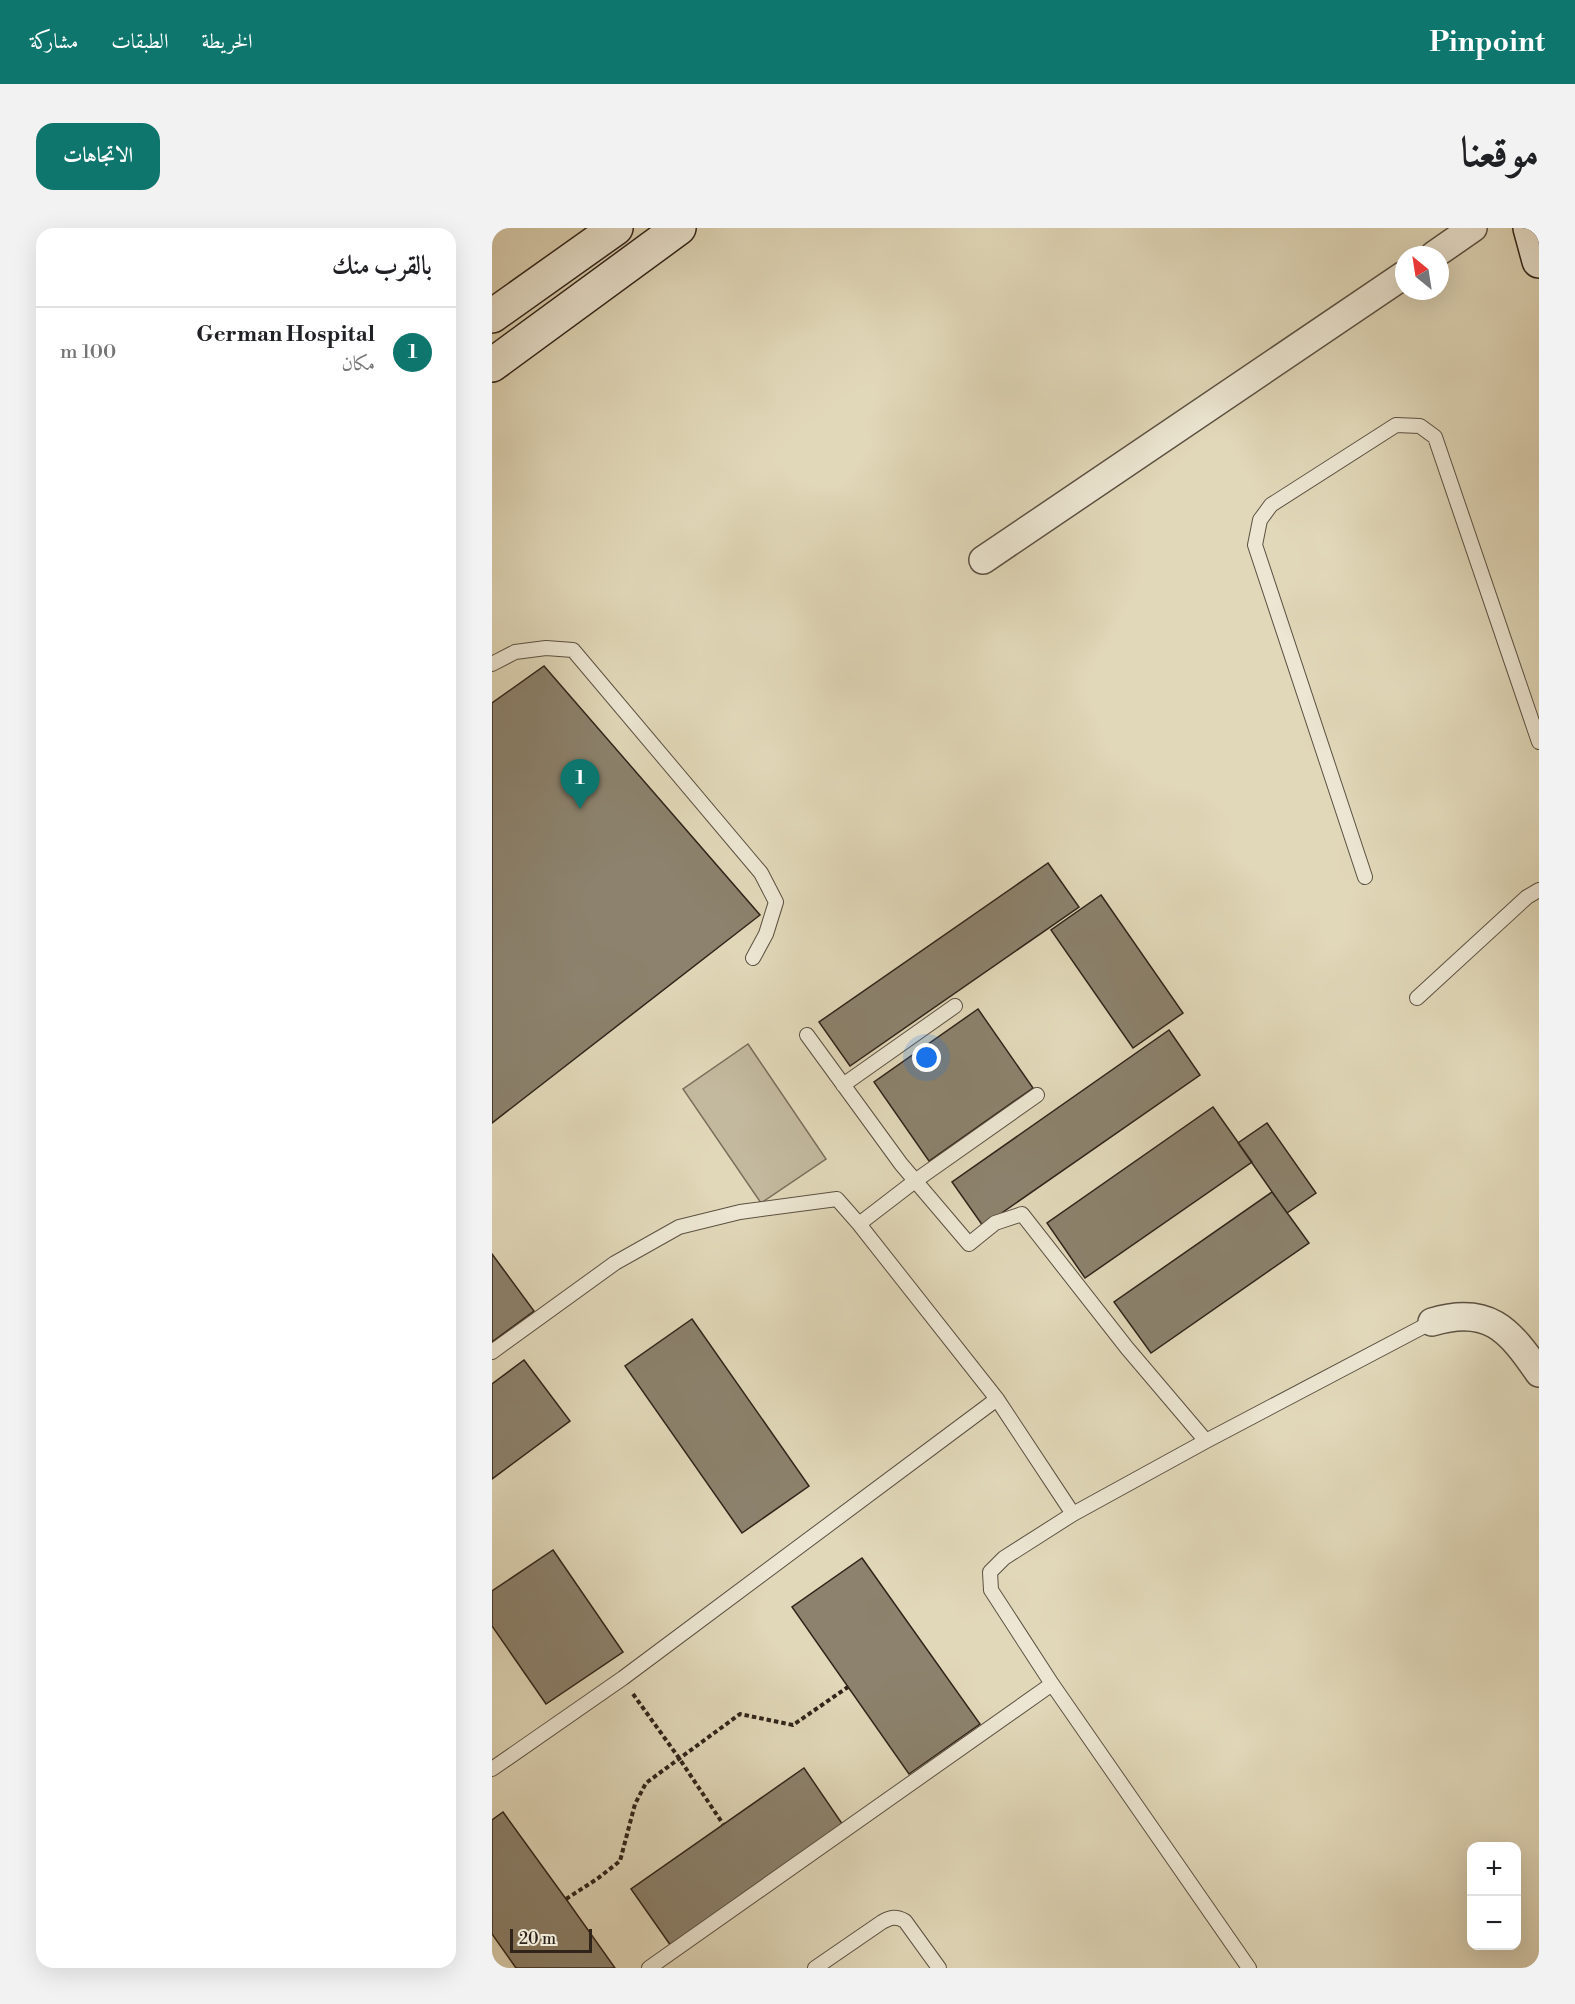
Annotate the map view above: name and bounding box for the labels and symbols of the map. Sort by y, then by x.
north arrow [1395,246,1449,300]
pin: 1 [560,760,599,809]
your location [912,1043,941,1072]
scale bar [510,1926,592,1954]

